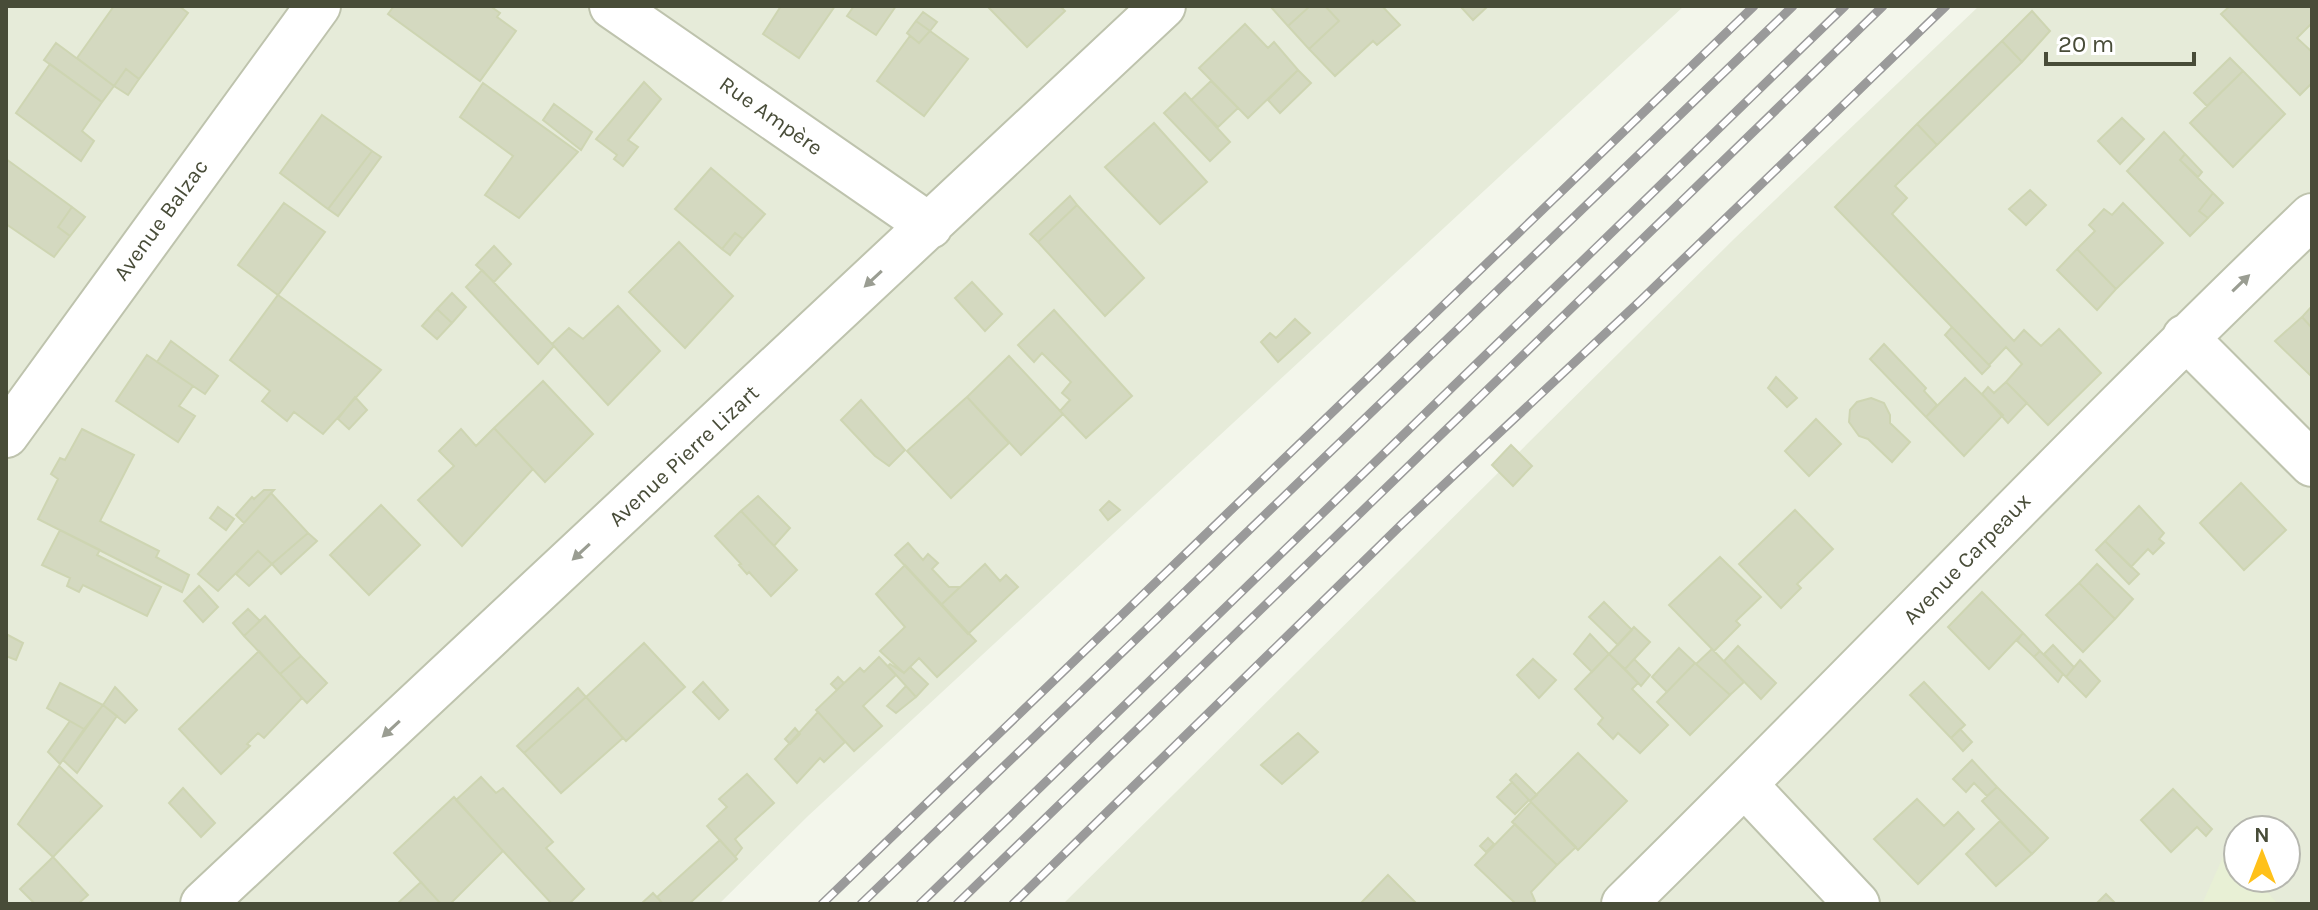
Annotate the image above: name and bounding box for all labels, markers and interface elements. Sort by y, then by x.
scale bar [2046,16,2194,66]
text: 20 m [2058,30,2114,58]
street label: Rue Ampère [714,71,828,161]
street label: Avenue Balzac [108,154,214,286]
one-way arrow [864,269,883,288]
one-way arrow [2231,275,2250,293]
street label: Avenue Pierre Lizart [604,380,764,532]
street label: Avenue Carpeaux [1898,488,2036,630]
one-way arrow [571,542,590,560]
one-way arrow [381,720,400,738]
north arrow [2222,814,2302,894]
text: N [2254,822,2270,848]

